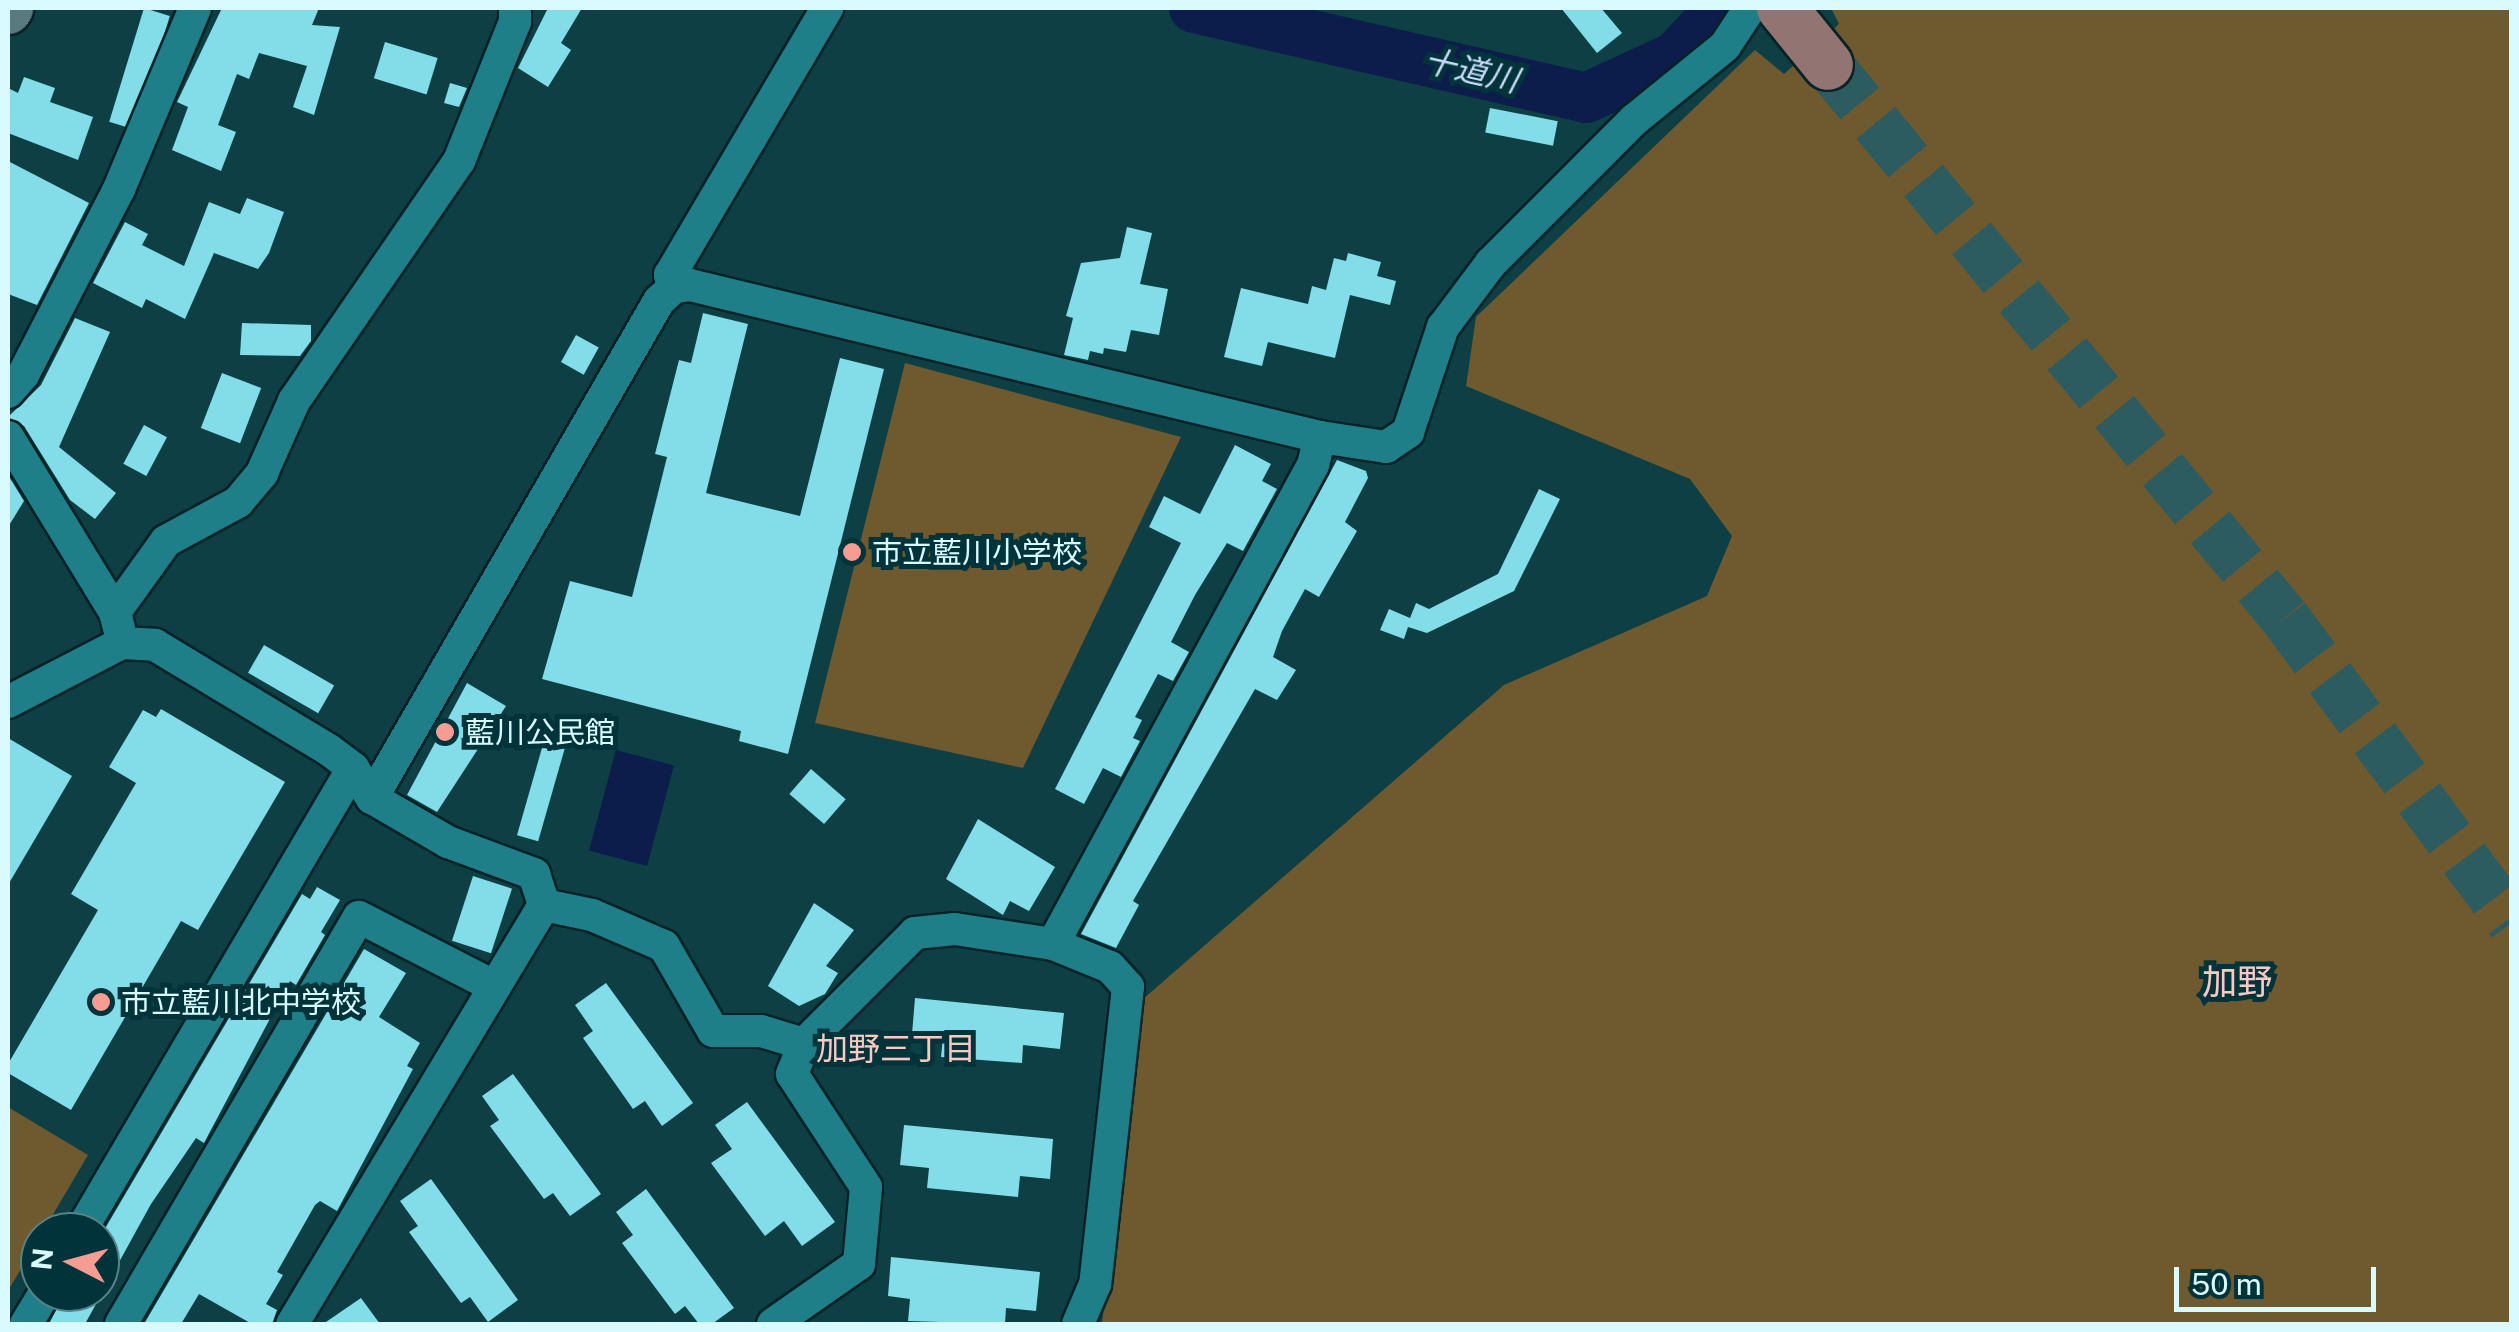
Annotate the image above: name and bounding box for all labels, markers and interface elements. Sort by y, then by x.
water label: 十道川 [1420,41,1522,101]
place label: 市立藍川小学校 [872,534,1082,570]
marker: 市立藍川小学校 [841,541,863,563]
place label: 藍川公民館 [465,714,615,750]
marker: 藍川公民館 [434,721,456,743]
district label: 加野 [2202,961,2272,1003]
place label: 市立藍川北中学校 [121,984,361,1020]
marker: 市立藍川北中学校 [90,991,112,1013]
district label: 加野三丁目 [816,1030,976,1068]
north arrow [20,1212,120,1312]
text: N [24,1246,59,1272]
scale bar [2179,1247,2382,1309]
text: 50 m [2191,1266,2262,1302]

